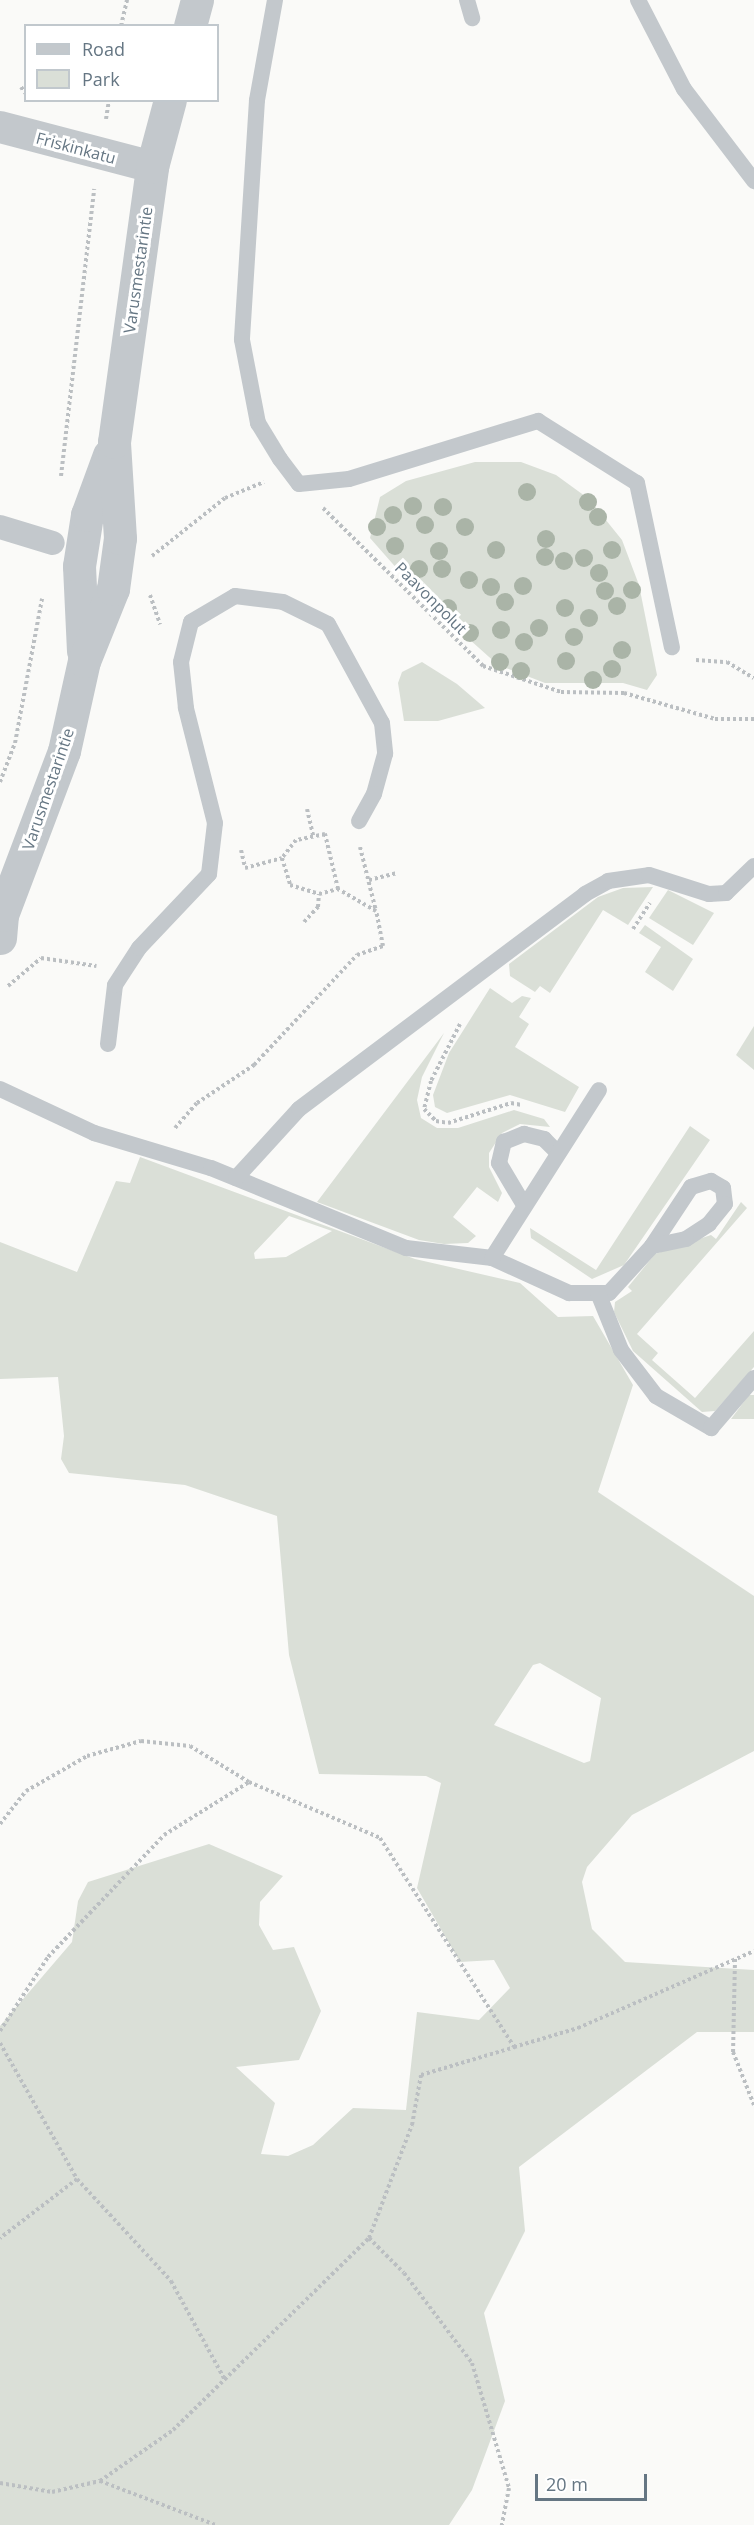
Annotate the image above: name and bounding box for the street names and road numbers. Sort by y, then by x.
street label: Friskinkatu [34,128,118,168]
street label: Varusmestarintie [120,206,156,334]
street label: Paavonpolut [391,558,471,638]
street label: Varusmestarintie [18,726,78,852]

